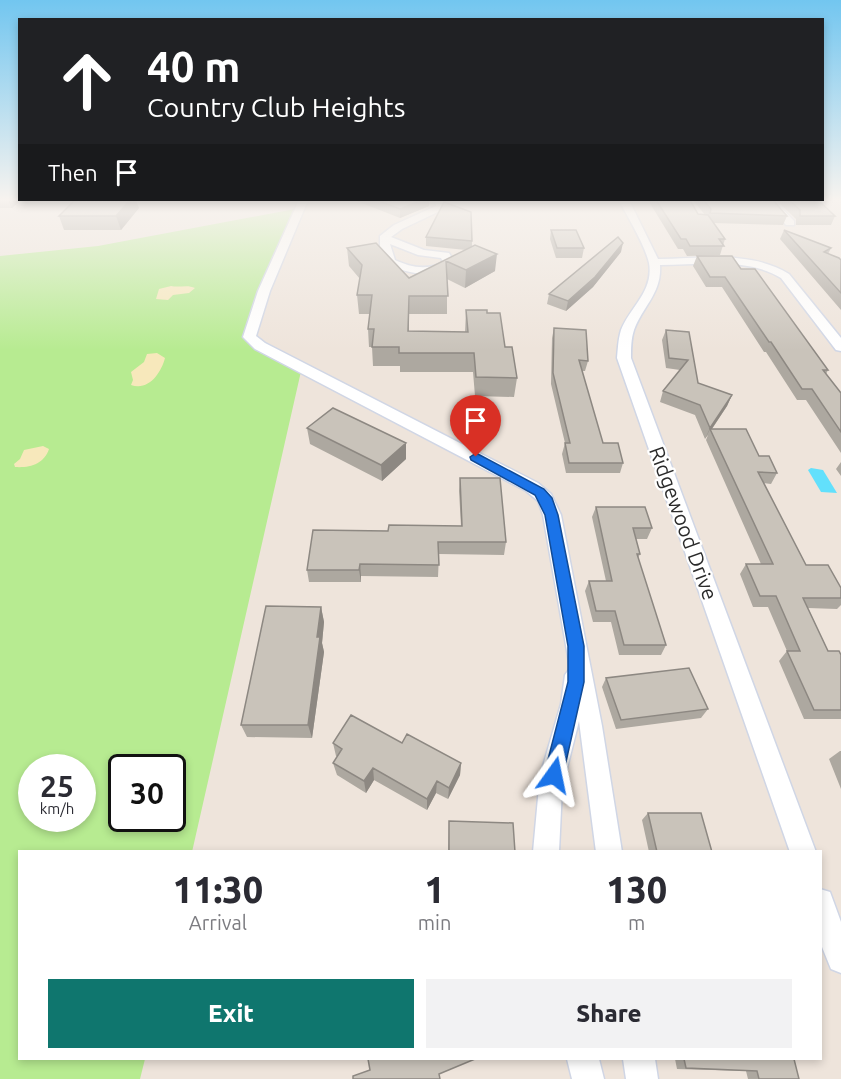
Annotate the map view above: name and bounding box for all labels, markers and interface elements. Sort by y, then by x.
icon: ahead [48,42,126,120]
text: 40 m [147,43,241,90]
text: Country Club Heights [147,92,405,122]
icon: arrive [110,156,143,189]
text: Then [48,160,98,185]
pin [450,395,501,457]
icon: arrive [459,404,492,437]
street label: Ridgewood Drive [645,443,723,603]
position arrow [522,743,586,807]
speed limit sign: 30 [108,754,186,832]
text: 25 [40,769,74,803]
text: km/h [40,800,74,817]
text: 11:30 [173,869,263,910]
text: 1 [424,869,445,910]
text: 130 [606,869,667,910]
text: Arrival [189,911,247,934]
text: min [418,911,451,934]
text: m [628,911,645,934]
button: Exit [48,979,414,1048]
button: Share [426,979,792,1048]

